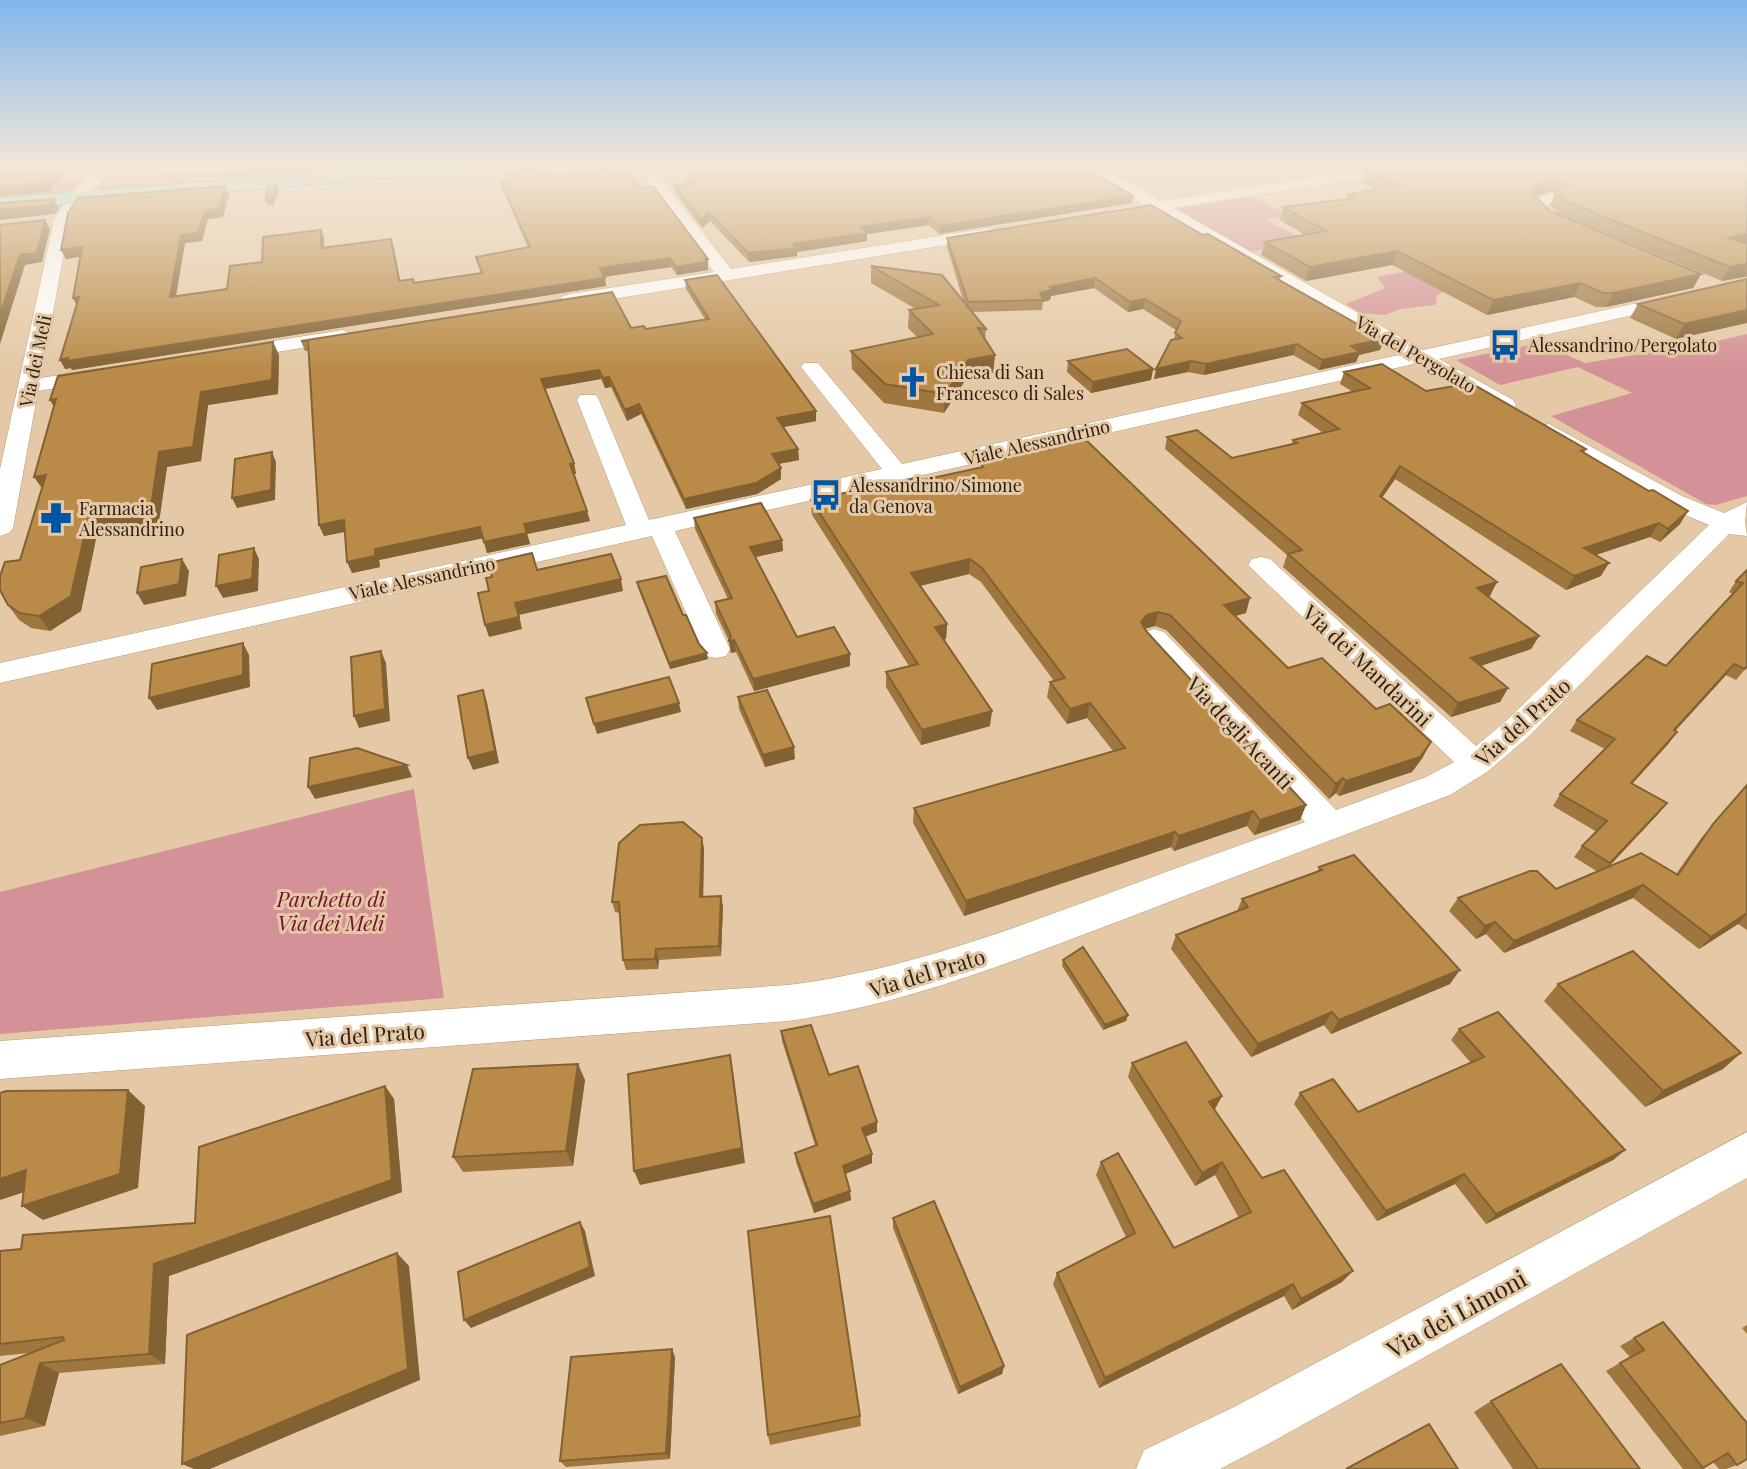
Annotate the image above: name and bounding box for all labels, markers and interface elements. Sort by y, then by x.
street label: Via del Pergolato [1351,309,1481,398]
street label: Via dei Meli [13,313,56,410]
bus stop icon: Alessandrino/Pergolato [1488,328,1522,362]
place label: Alessandrino/Pergolato [1527,333,1717,357]
place label: Chiesa di San Francesco di Sales [936,360,1084,405]
church icon: Chiesa di San Francesco di Sales [896,365,930,399]
street label: Viale Alessandrino [961,414,1112,471]
place label: Alessandrino/Simone da Genova [848,473,1022,518]
bus stop icon: Alessandrino/Simone da Genova [809,478,843,512]
place label: Farmacia Alessandrino [78,496,185,541]
pharmacy icon: Farmacia Alessandrino [39,501,73,535]
street label: Viale Alessandrino [346,551,497,605]
street label: Via dei Mandarini [1297,597,1438,732]
street label: Via degli Acanti [1181,669,1301,795]
street label: Via del Prato [1468,671,1576,772]
park label: Parchetto di Via dei Meli [276,884,386,936]
street label: Via del Prato [865,941,988,1003]
street label: Via del Prato [304,1016,425,1052]
street label: Via dei Limoni [1380,1261,1532,1365]

